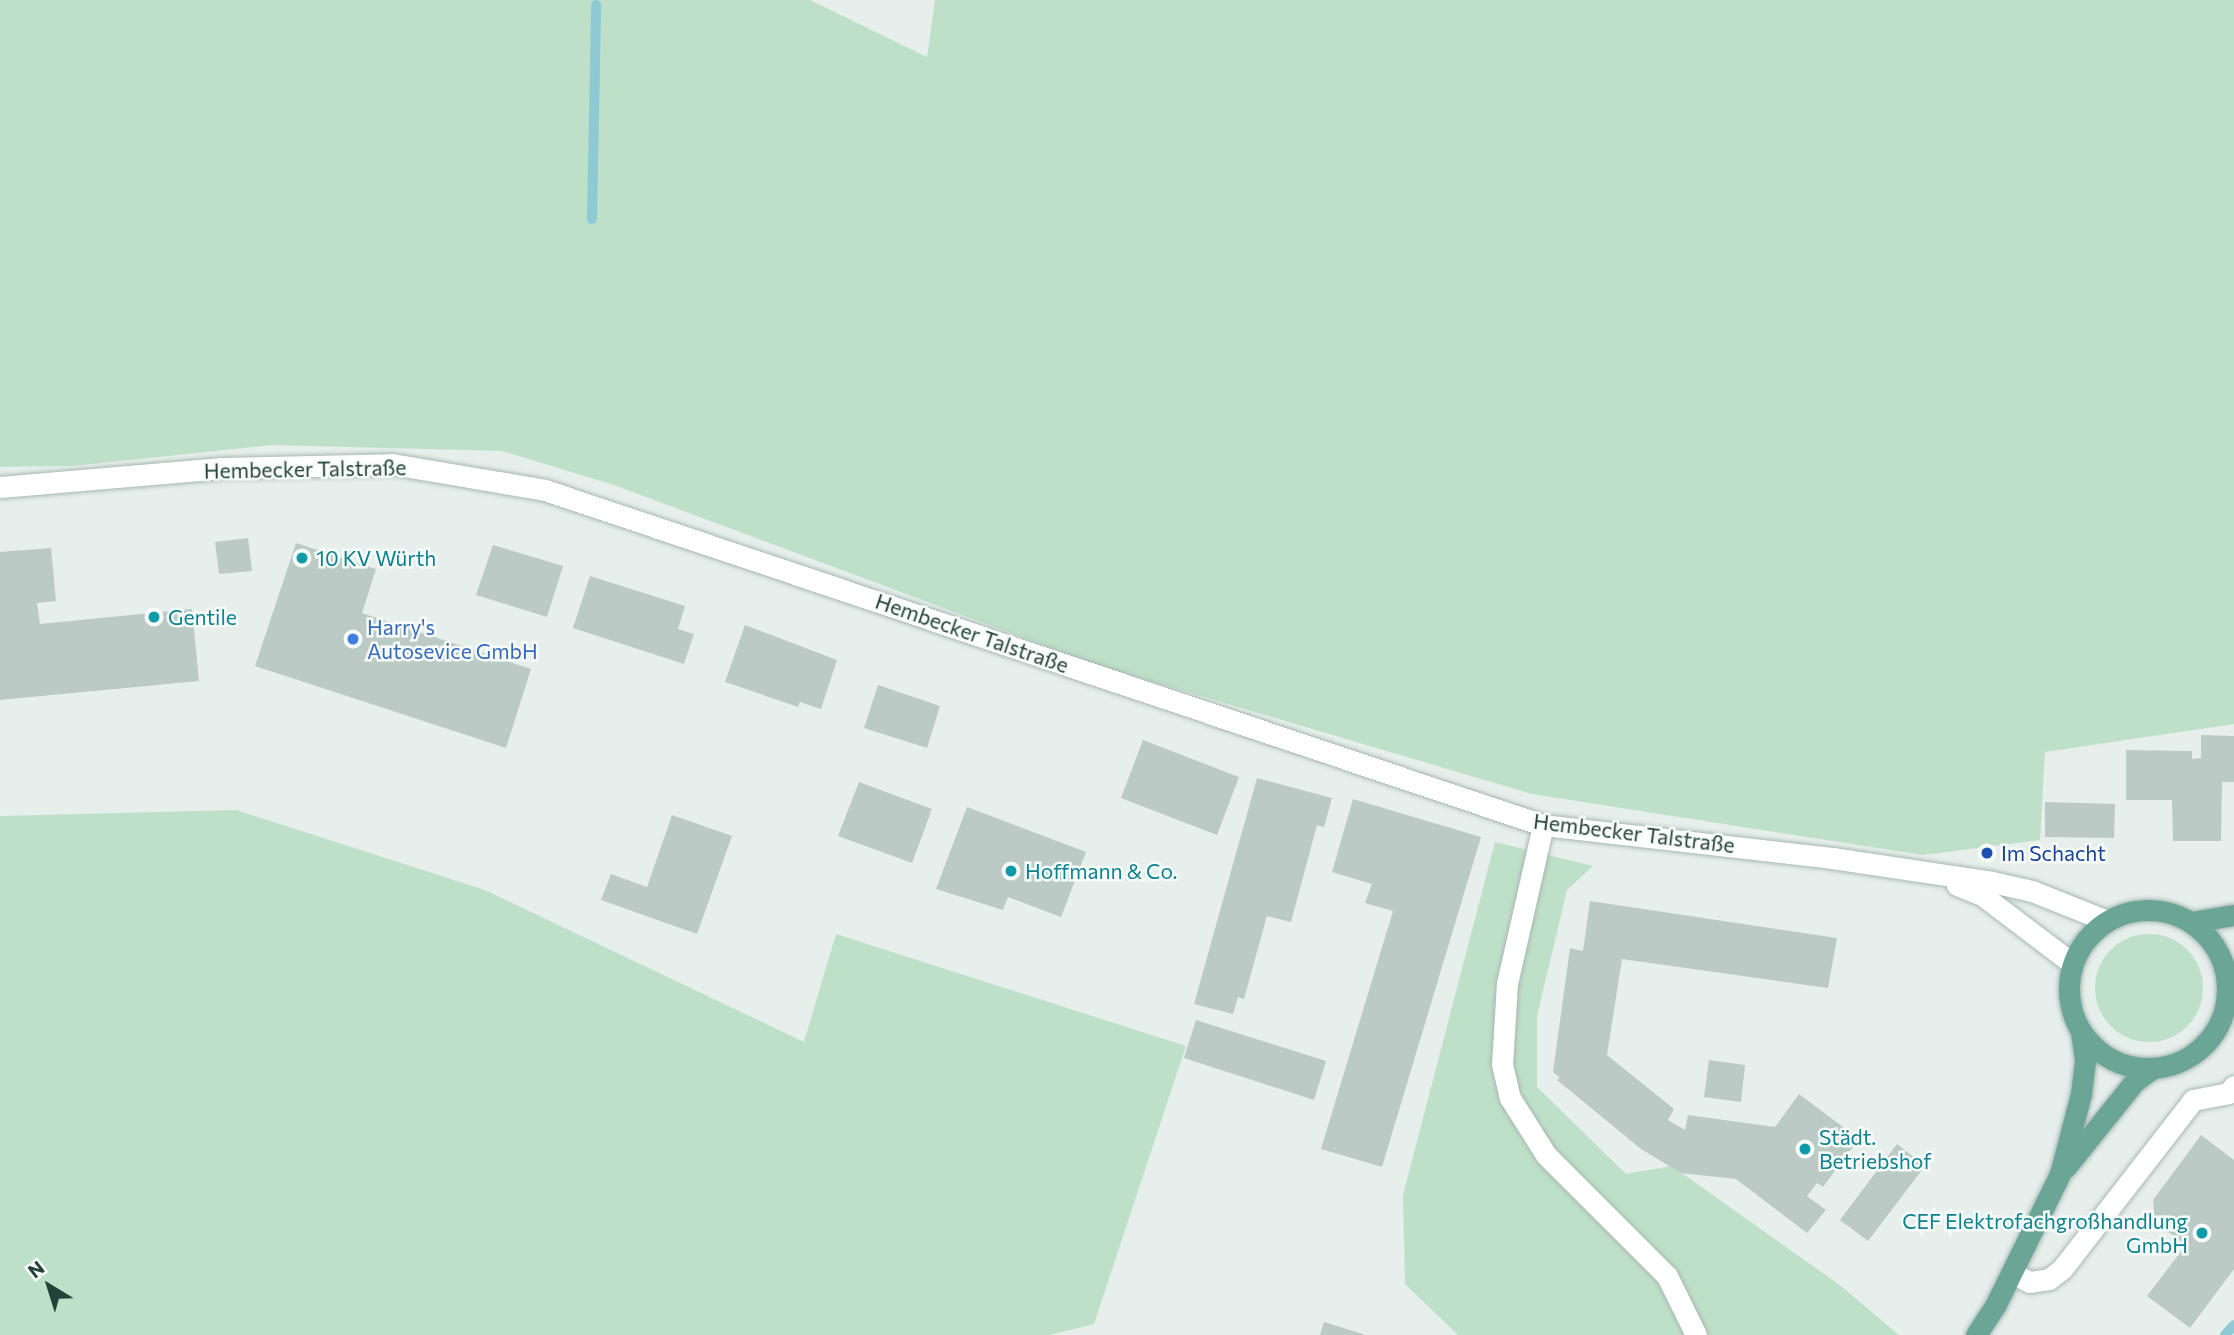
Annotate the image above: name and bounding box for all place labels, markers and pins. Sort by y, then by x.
place label: 10 KV Würth [316,545,436,571]
marker: 10 KV Würth [294,550,310,566]
place label: Gentile [168,604,237,630]
marker: Gentile [146,609,162,625]
place label: Harry's Autosevice GmbH [367,614,538,664]
marker: Harry's Autosevice GmbH [345,631,361,647]
place label: Im Schacht [2001,840,2106,866]
marker: Im Schacht [1979,845,1995,861]
place label: Hoffmann & Co. [1025,858,1177,884]
marker: Hoffmann & Co. [1003,863,1019,879]
place label: Städt. Betriebshof [1819,1124,1931,1174]
marker: Städt. Betriebshof [1797,1141,1813,1157]
place label: CEF Elektrofachgroßhandlung GmbH [1902,1208,2188,1258]
marker: CEF Elektrofachgroßhandlung GmbH [2194,1225,2210,1241]

